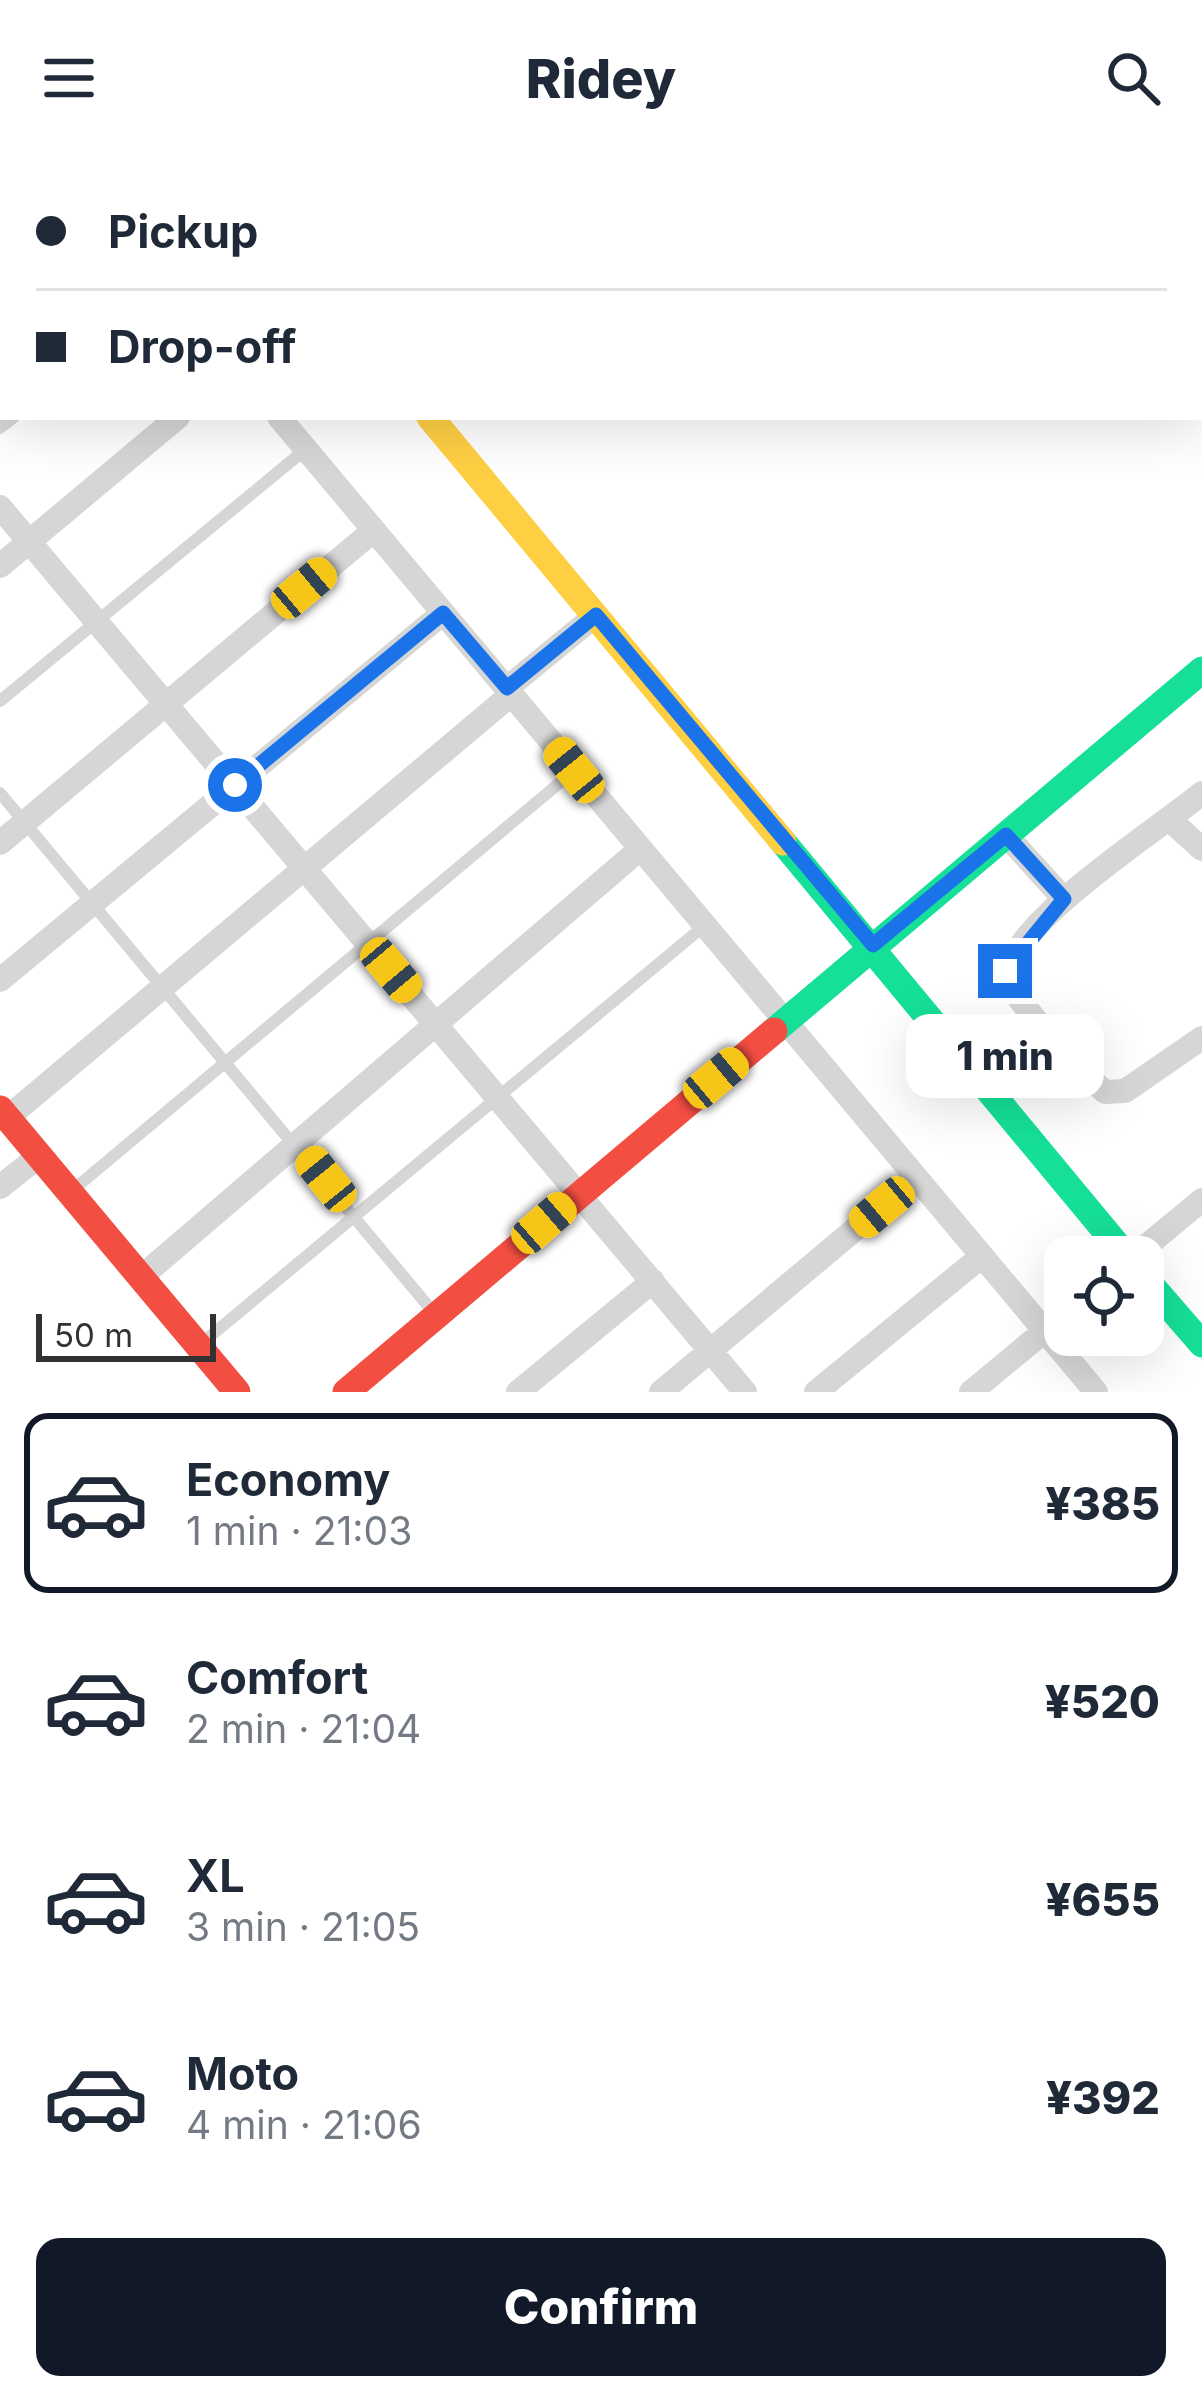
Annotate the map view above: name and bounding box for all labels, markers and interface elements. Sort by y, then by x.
icon: menu [36,45,102,111]
icon: search [1100,45,1166,111]
text: Ridey [526,46,676,111]
text: Pickup [108,204,258,259]
text: Drop-off [108,319,296,374]
car [265,551,343,625]
car [537,731,611,809]
route start [208,758,262,812]
car [354,931,428,1009]
route end [978,944,1032,998]
callout: 1 min [906,1013,1104,1097]
text: 1 min [956,1032,1054,1079]
car [677,1041,755,1115]
car [289,1140,363,1218]
car [843,1170,921,1244]
car [505,1186,583,1260]
map controls [1044,1236,1164,1356]
button: locate [1044,1236,1164,1356]
scale bar [36,1308,216,1361]
text: 50 m [54,1315,133,1355]
icon: car [42,1449,150,1557]
text: Economy [186,1452,390,1507]
text: ¥385 [1045,1476,1160,1531]
text: 1 min · 21:03 [186,1507,412,1554]
icon: car [42,1647,150,1755]
text: Comfort [186,1650,368,1705]
text: ¥520 [1045,1674,1160,1729]
text: 2 min · 21:04 [186,1705,421,1752]
icon: car [42,1845,150,1953]
text: XL [186,1848,245,1903]
text: ¥655 [1046,1872,1160,1927]
text: 3 min · 21:05 [186,1903,420,1950]
icon: car [42,2043,150,2151]
text: Moto [186,2046,299,2101]
text: ¥392 [1046,2070,1160,2125]
text: 4 min · 21:06 [186,2101,422,2148]
button: Confirm [36,2238,1166,2376]

